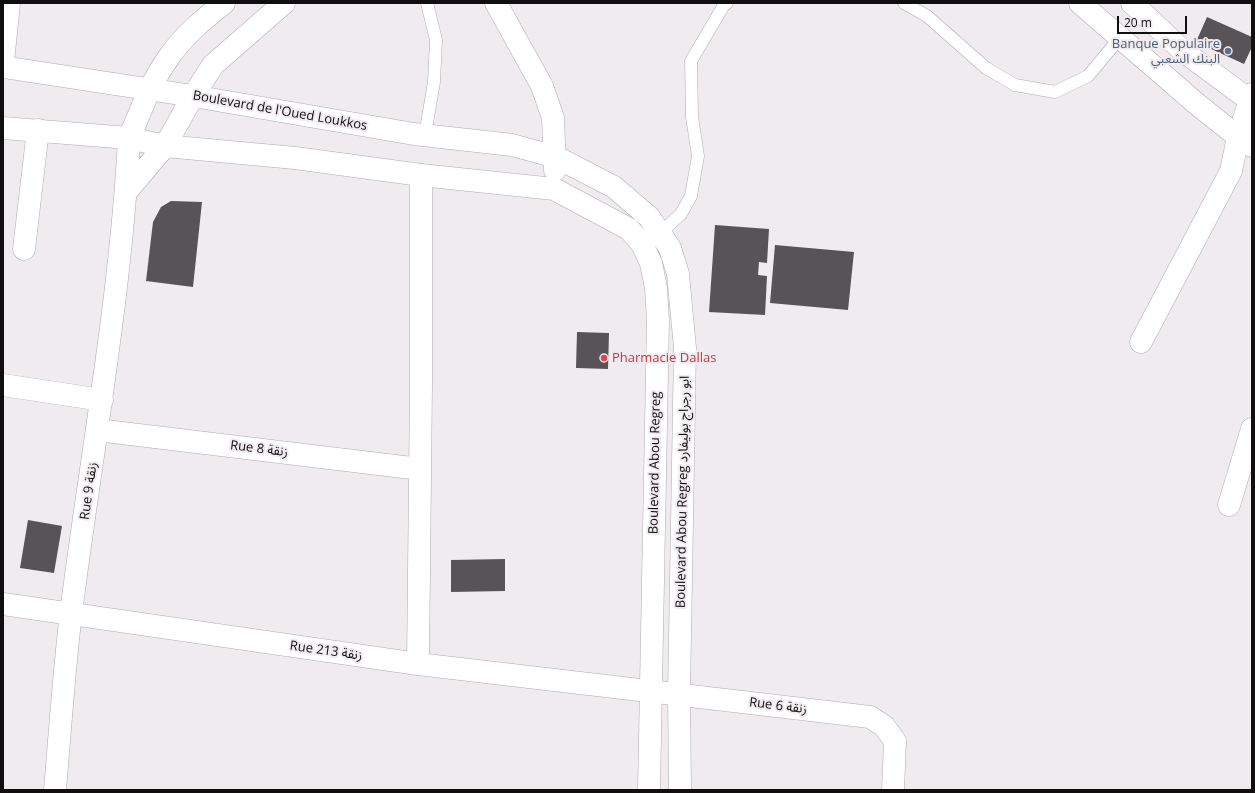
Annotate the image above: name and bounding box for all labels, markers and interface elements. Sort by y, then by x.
scale bar [1119,8,1189,34]
text: 20 m [1124,14,1152,31]
place label: Banque Populaire البنك الشعبي [1112,36,1220,67]
marker: Banque Populaire البنك الشعبي [1223,46,1233,56]
street label: Boulevard de l'Oued Loukkos [192,88,368,134]
place label: Pharmacie Dallas [612,350,716,366]
marker: Pharmacie Dallas [599,353,609,363]
street label: Boulevard Abou Regreg ابو رجراج بوليفارد [673,376,693,608]
street label: Boulevard Abou Regreg [646,392,664,534]
street label: Rue 8 زنقة [229,438,289,460]
street label: Rue 9 زنقة [77,461,101,521]
street label: Rue 213 زنقة [289,638,363,664]
street label: Rue 6 زنقة [748,695,808,717]

